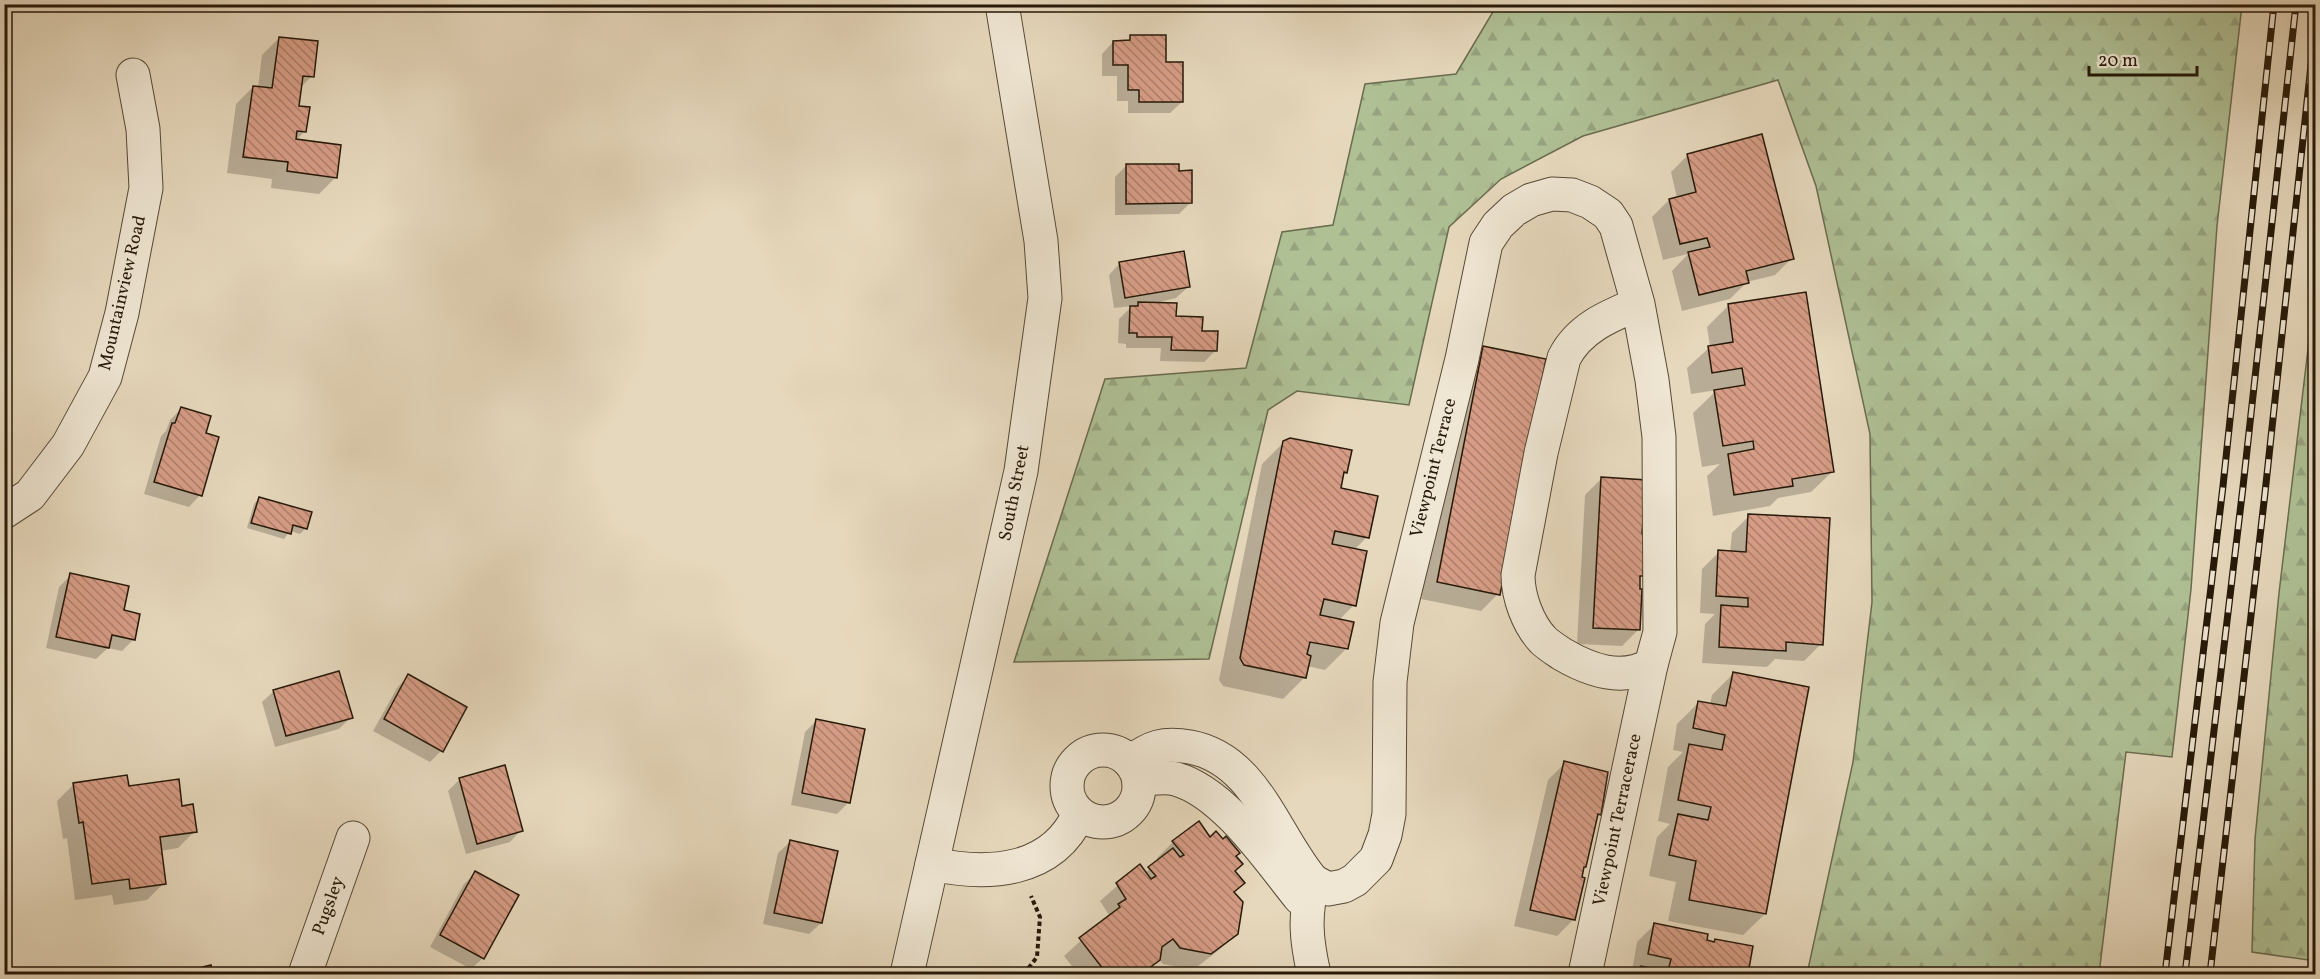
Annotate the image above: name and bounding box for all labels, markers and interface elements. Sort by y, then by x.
scale bar [2089,39,2197,77]
text: 20 m [2098,49,2138,74]
street label: Mountainview Road [93,213,153,373]
street label: Viewpoint Terrace [1405,396,1463,540]
street label: South Street [993,443,1037,543]
street label: Viewpoint Terracerace [1587,731,1649,909]
street label: Pugsley [307,873,351,939]

